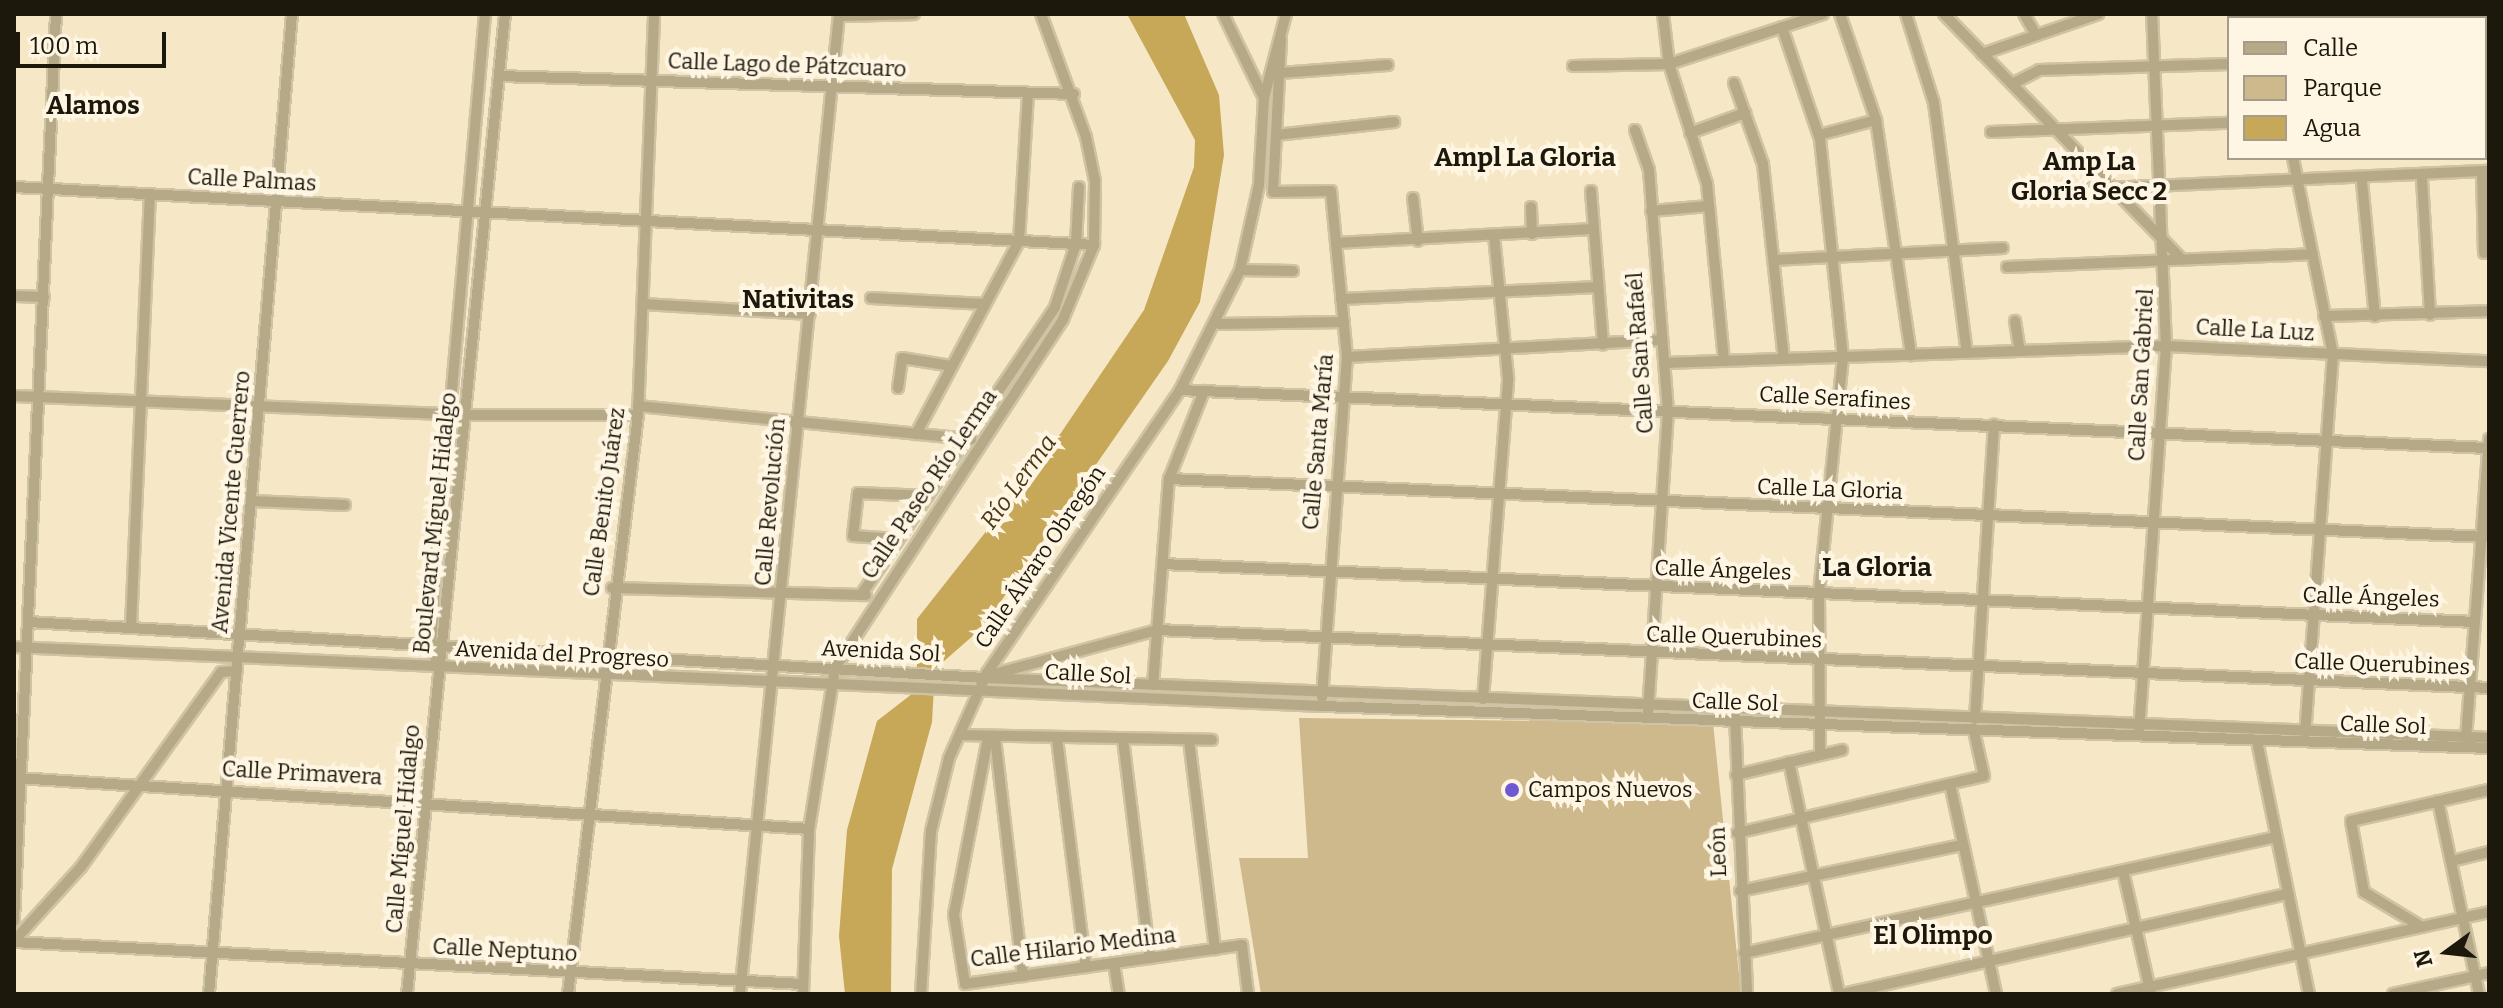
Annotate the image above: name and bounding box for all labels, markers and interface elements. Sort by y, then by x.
scale bar [20,16,170,66]
legend [2227,16,2487,160]
text: 100 m [30,32,98,60]
text: Calle [2303,34,2358,62]
street label: Calle Lago de Pátzcuaro [667,48,907,82]
text: Parque [2303,74,2382,102]
district label: Alamos [46,90,140,122]
text: Agua [2303,114,2361,142]
district label: Ampl La Gloria [1434,142,1616,174]
district label: Amp La Gloria Secc 2 [2011,146,2167,208]
street label: Calle Palmas [187,163,317,197]
street label: Calle San Rafaél [1621,271,1659,435]
district label: Nativitas [742,284,854,316]
street label: Calle San Gabriel [2123,288,2159,462]
street label: Calle La Luz [2195,314,2315,346]
street label: Calle Santa María [1297,353,1339,531]
street label: Avenida Vicente Guerrero [206,370,256,634]
street label: Calle Serafines [1759,381,1911,415]
street label: Calle Paseo Río Lerma [856,384,1002,584]
street label: Boulevard Miguel Hidalgo [408,391,462,655]
street label: Calle Benito Juárez [578,406,630,598]
street label: Calle Revolución [750,417,790,587]
water label: Río Lerma [975,429,1063,535]
street label: Calle Álvaro Obregón [969,461,1111,653]
street label: Calle La Gloria [1757,473,1903,505]
district label: La Gloria [1822,552,1932,584]
street label: Calle Ángeles [1654,554,1792,586]
street label: Calle Ángeles [2302,581,2440,613]
street label: Calle Querubines [1646,621,1822,653]
street label: Avenida del Progreso [454,635,670,673]
street label: Avenida Sol [821,635,941,667]
street label: Calle Querubines [2294,648,2470,680]
street label: Calle Sol [1044,659,1132,689]
street label: Calle Sol [1691,687,1779,717]
street label: Calle Sol [2339,710,2427,740]
street label: Calle Miguel Hidalgo [381,723,425,935]
street label: Calle Primavera [221,756,383,790]
place label: Campos Nuevos [1528,777,1692,803]
marker: Campos Nuevos [1503,781,1521,799]
street label: León [1704,826,1732,878]
north arrow [2407,912,2487,992]
district label: El Olimpo [1873,920,1993,952]
street label: Calle Hilario Medina [969,921,1177,973]
street label: Calle Neptuno [432,933,578,967]
text: N [2408,947,2439,970]

